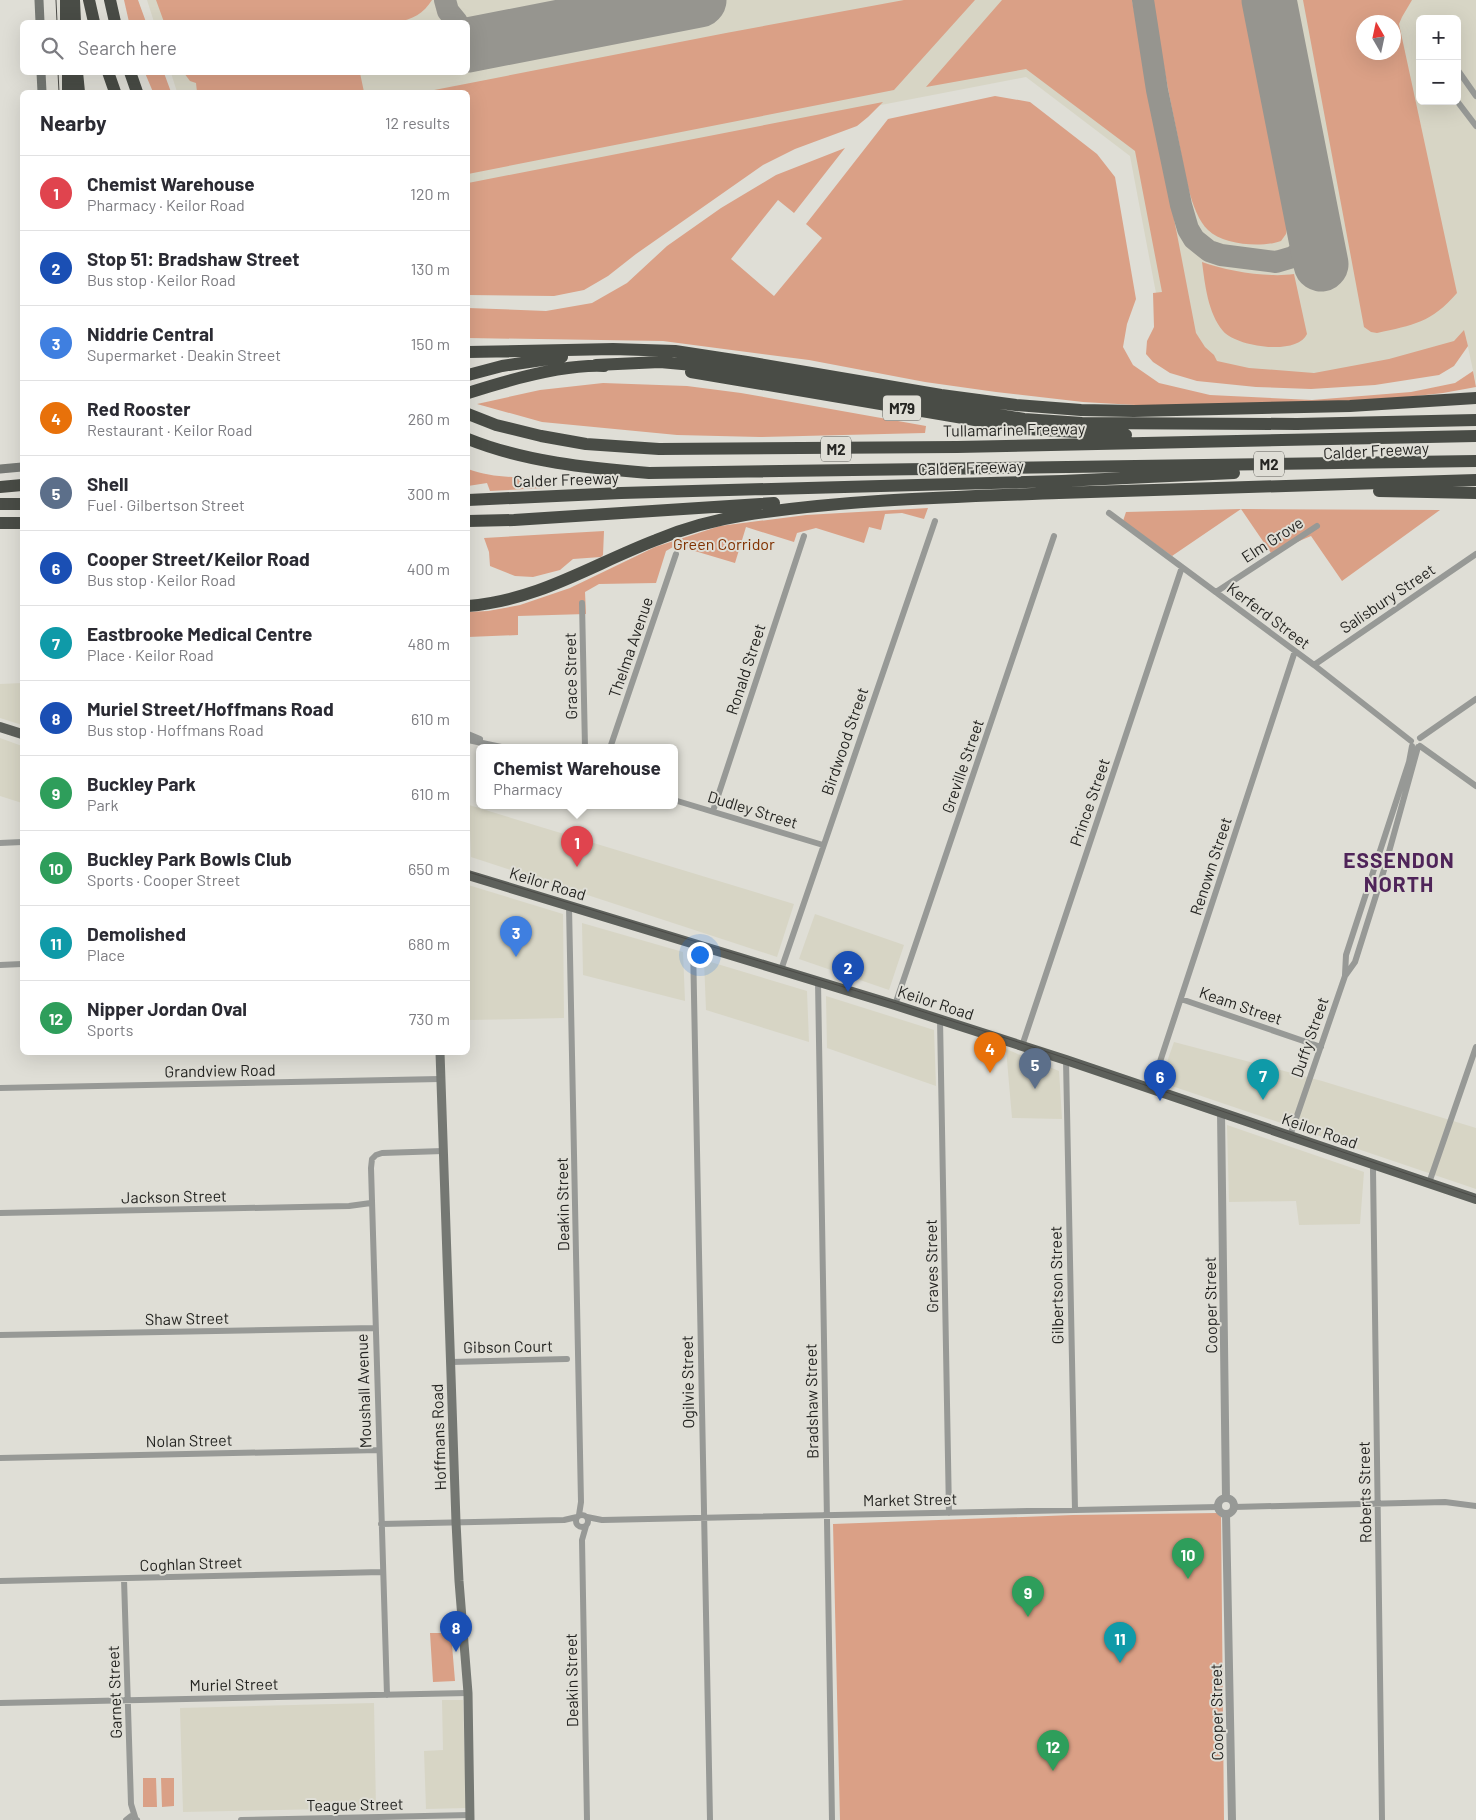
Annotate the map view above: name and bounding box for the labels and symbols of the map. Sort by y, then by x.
north arrow [1356,15,1401,60]
road number: M79 [883,396,921,420]
street label: Tullamarine Freeway [943,418,1086,440]
road number: M2 [821,436,851,462]
street label: Calder Freeway [1323,438,1430,462]
road number: M2 [1254,452,1284,476]
street label: Calder Freeway [918,456,1025,478]
street label: Calder Freeway [513,468,620,490]
street label: Elm Grove [1238,512,1306,566]
park label: Green Corridor [673,534,775,553]
street label: Salisbury Street [1336,559,1438,637]
street label: Kerferd Street [1224,578,1314,652]
street label: Thelma Avenue [604,594,656,700]
street label: Ronald Street [721,621,769,717]
street label: Grace Street [560,632,580,720]
street label: Birdwood Street [817,685,871,797]
street label: Greville Street [937,716,987,816]
street label: Prince Street [1065,756,1113,848]
street label: Dudley Street [706,786,800,832]
street label: Renown Street [1185,814,1235,918]
pin: 1 [561,826,593,867]
district label: ESSENDON NORTH [1343,847,1455,896]
street label: Keilor Road [507,862,589,904]
pin: 3 [500,916,532,957]
your location [687,942,713,968]
pin: 2 [832,951,864,992]
street label: Keilor Road [896,981,976,1023]
street label: Keam Street [1197,982,1285,1028]
street label: Duffy Street [1286,994,1332,1080]
pin: 4 [974,1032,1006,1073]
pin: 5 [1019,1048,1051,1089]
pin: 7 [1247,1059,1279,1100]
street label: Grandview Road [164,1060,276,1080]
pin: 6 [1144,1060,1176,1101]
street label: Keilor Road [1280,1108,1360,1152]
street label: Deakin Street [552,1157,572,1251]
street label: Jackson Street [121,1186,227,1206]
street label: Graves Street [921,1219,941,1313]
street label: Gilbertson Street [1045,1226,1067,1344]
street label: Cooper Street [1200,1256,1220,1354]
street label: Shaw Street [145,1308,229,1328]
street label: Moushall Avenue [352,1333,374,1449]
street label: Ogilvie Street [677,1335,697,1429]
street label: Gibson Court [463,1336,553,1356]
street label: Bradshaw Street [800,1343,822,1459]
street label: Hoffmans Road [427,1383,449,1491]
street label: Nolan Street [145,1430,233,1450]
street label: Roberts Street [1354,1441,1374,1543]
street label: Market Street [863,1489,957,1509]
pin: 10 [1172,1538,1204,1579]
street label: Coghlan Street [139,1552,243,1574]
pin: 9 [1012,1576,1044,1617]
pin: 8 [440,1611,472,1652]
pin: 11 [1104,1622,1136,1663]
street label: Deakin Street [561,1633,581,1727]
street label: Garnet Street [103,1645,125,1739]
street label: Cooper Street [1206,1663,1226,1761]
street label: Muriel Street [189,1674,279,1694]
pin: 12 [1037,1730,1069,1771]
street label: Teague Street [306,1794,404,1814]

